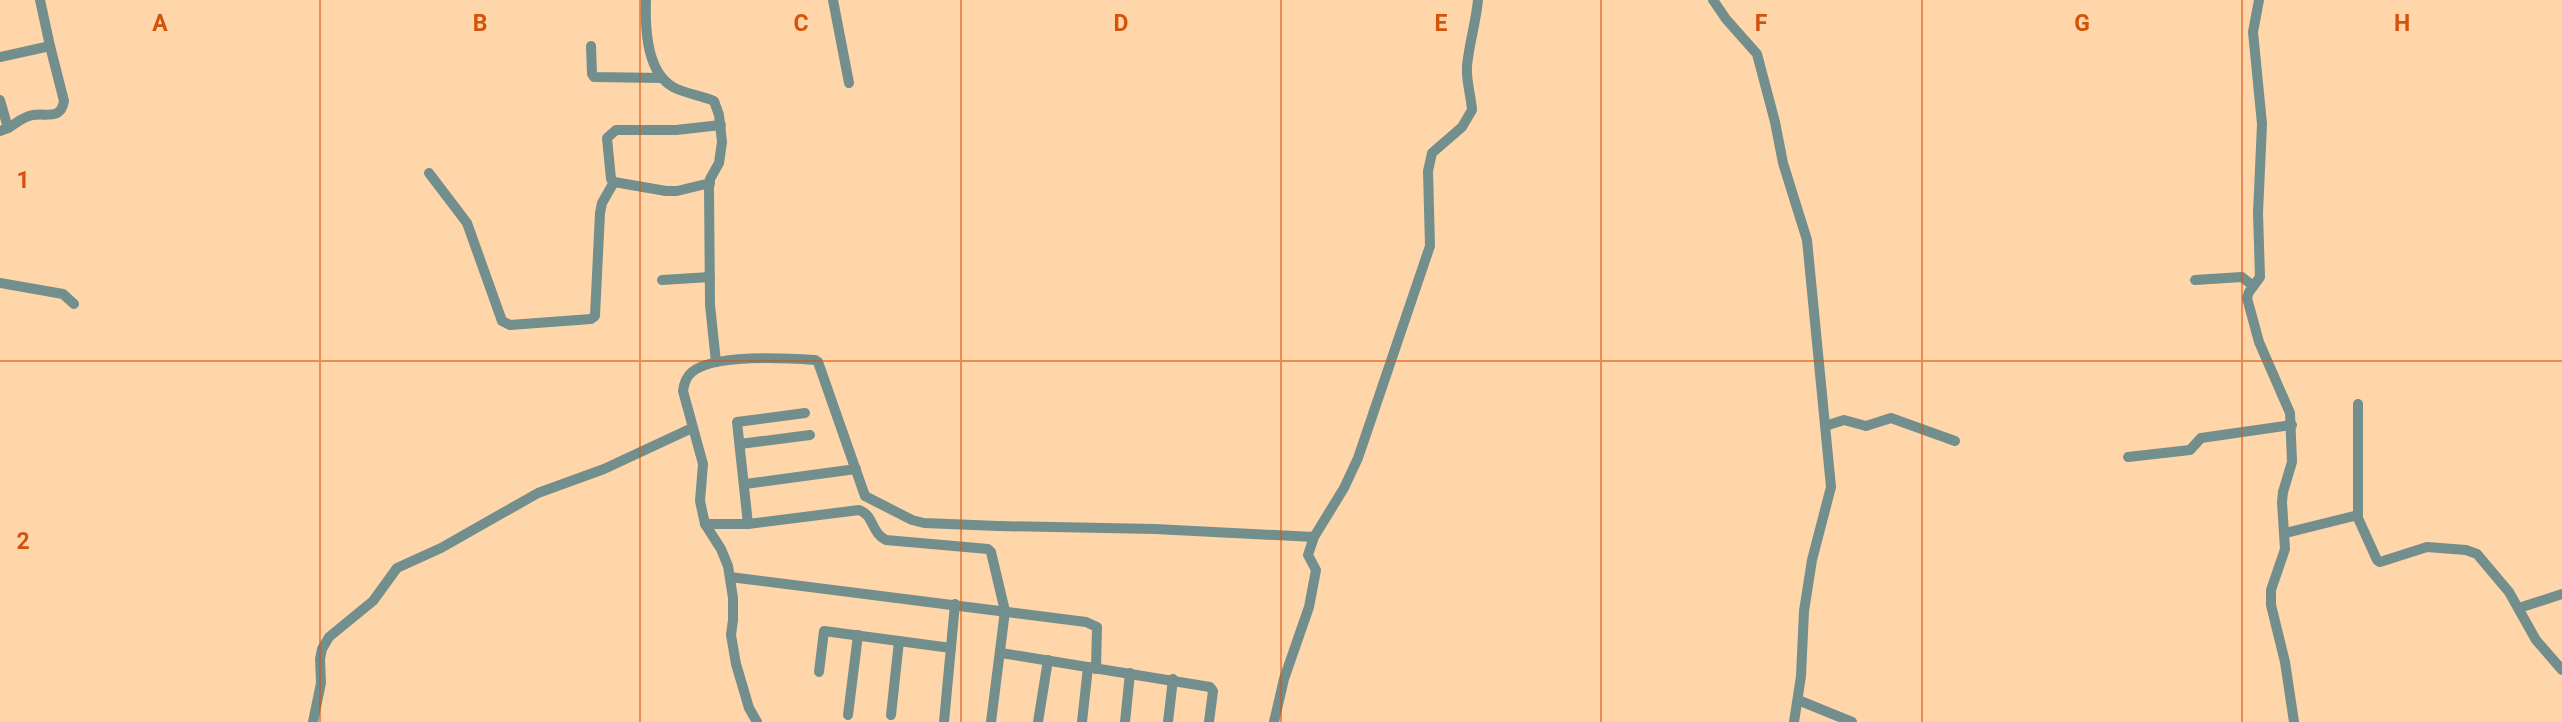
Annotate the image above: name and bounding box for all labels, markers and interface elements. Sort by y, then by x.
text: A [152,10,168,37]
text: B [473,10,487,37]
text: C [793,10,809,37]
text: D [1114,10,1128,37]
text: E [1435,10,1448,37]
text: F [1755,10,1768,37]
text: G [2074,10,2090,37]
text: H [2394,10,2410,37]
text: 1 [16,167,30,194]
text: 2 [16,528,30,555]

